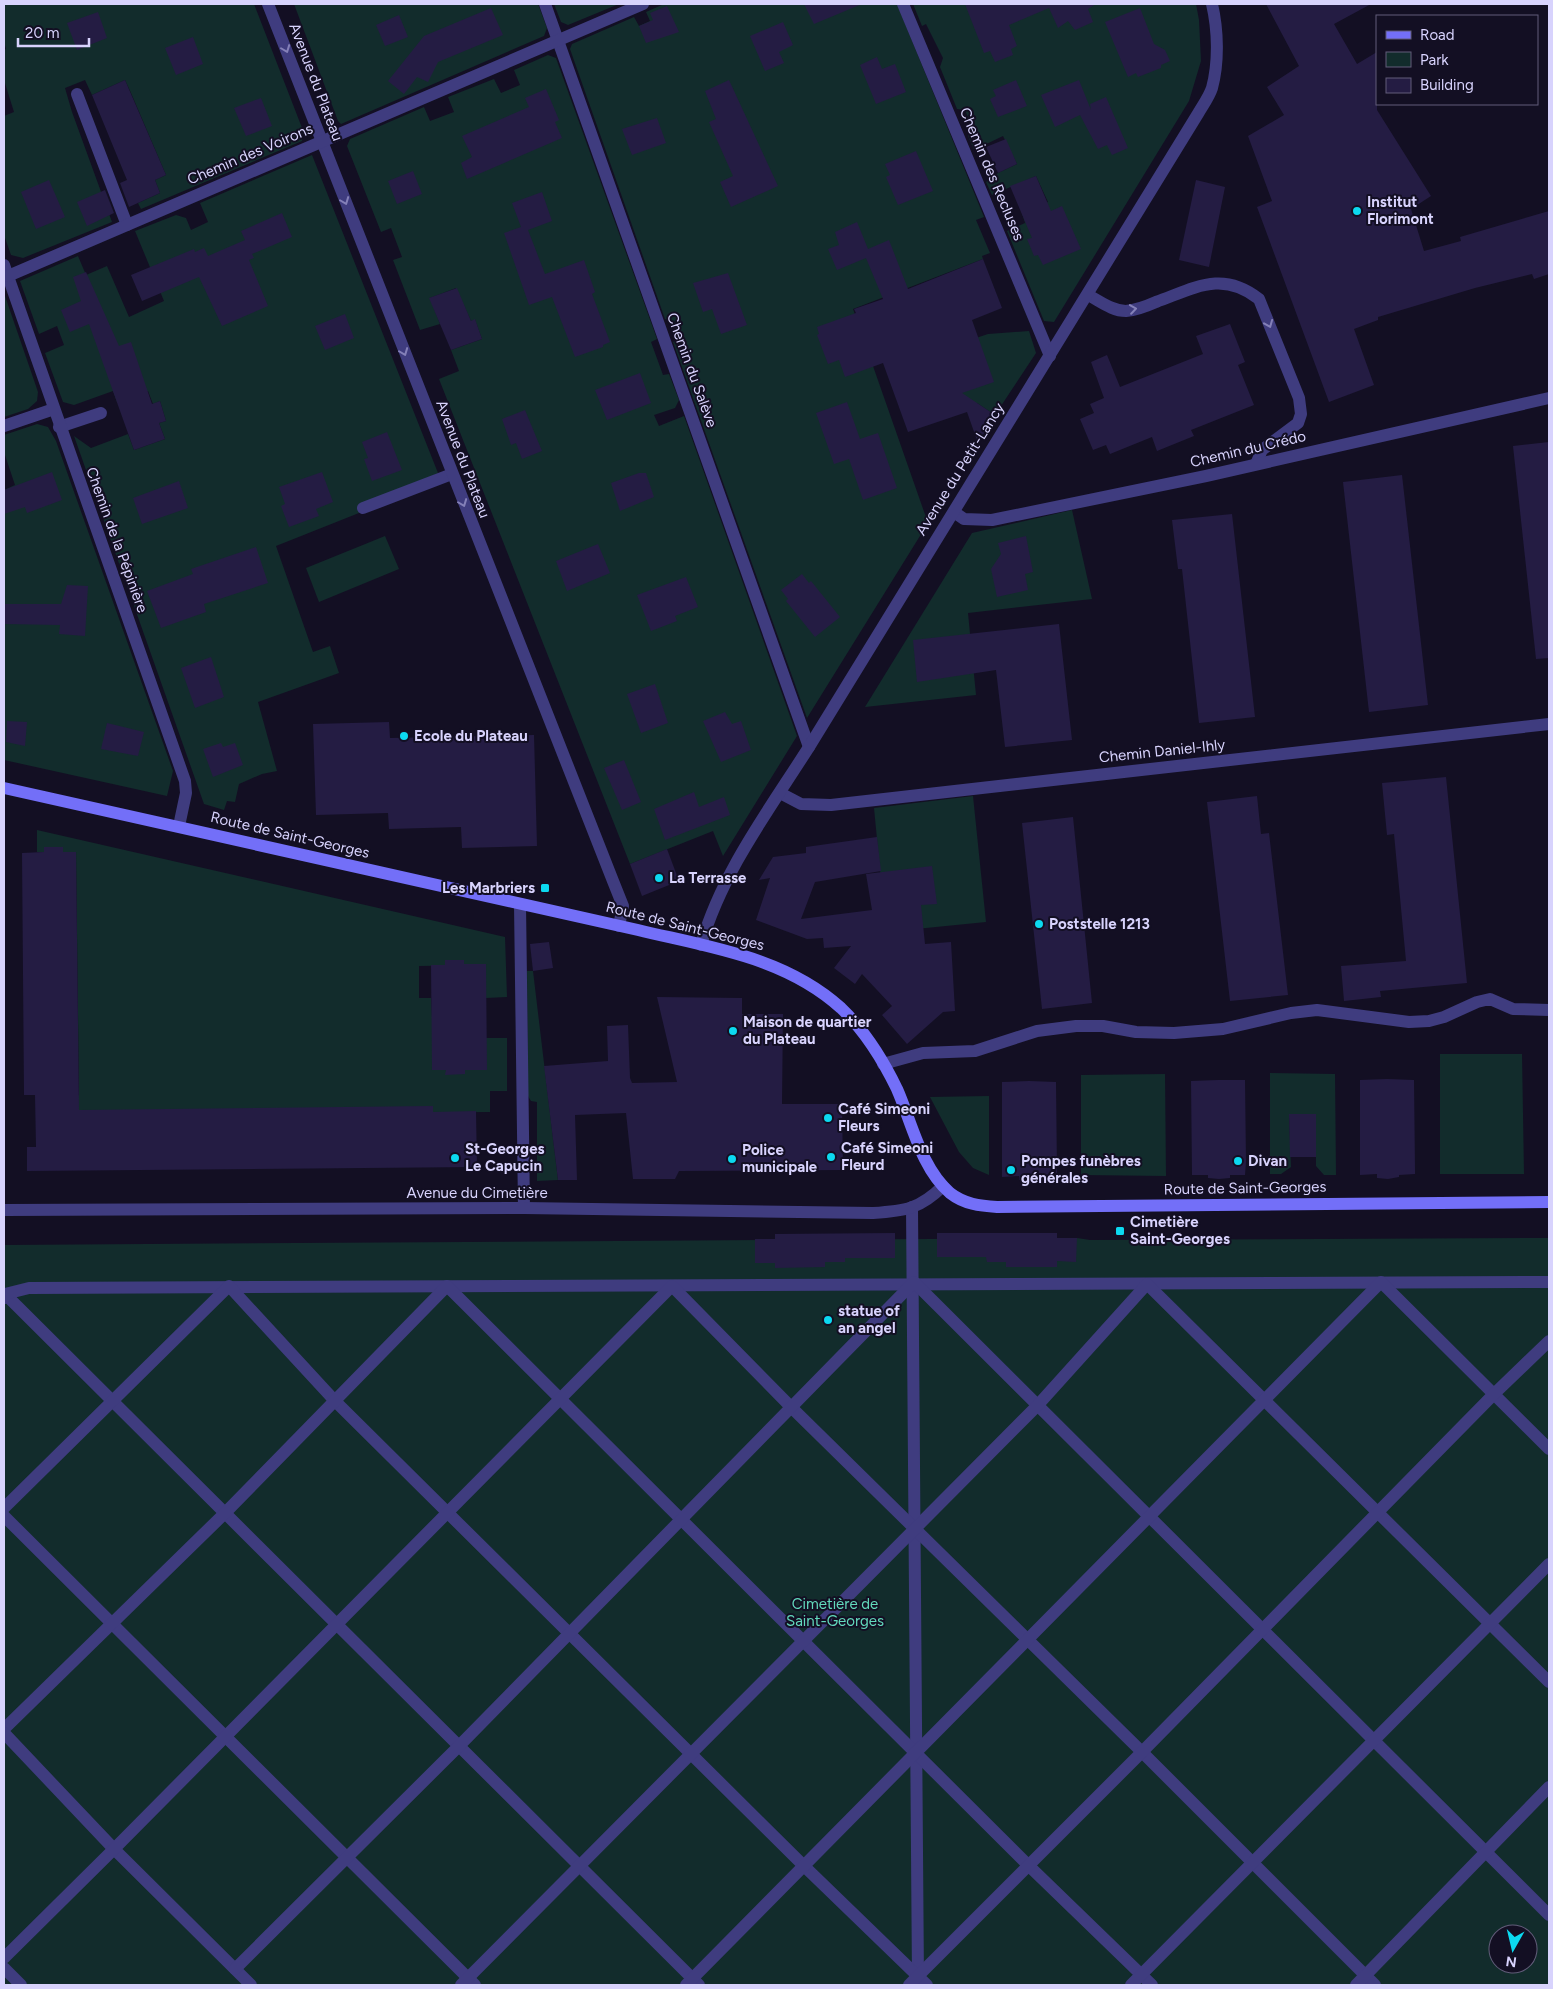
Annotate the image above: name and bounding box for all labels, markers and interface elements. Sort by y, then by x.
scale bar [18,15,89,47]
legend [1376,15,1538,105]
street label: Avenue du Plateau [285,21,347,143]
text: 20 m [25,24,59,42]
text: Road [1420,26,1455,44]
one-way arrow [280,44,290,53]
text: Park [1420,51,1449,69]
text: Building [1420,76,1474,94]
street label: Chemin des Recluses [956,105,1028,243]
street label: Chemin des Voirons [185,119,315,189]
place label: Institut Florimont [1367,193,1434,228]
one-way arrow [339,196,349,204]
marker: Institut Florimont [1351,205,1363,217]
one-way arrow [1129,304,1137,315]
street label: Chemin du Salève [663,310,721,430]
one-way arrow [1263,319,1273,328]
one-way arrow [398,347,408,356]
street label: Avenue du Plateau [432,398,494,520]
street label: Avenue du Petit-Lancy [912,399,1008,539]
street label: Chemin du Crédo [1188,427,1308,471]
street label: Chemin de la Pépinière [82,465,152,615]
one-way arrow [457,498,467,507]
place label: Ecole du Plateau [414,727,528,745]
marker: Ecole du Plateau [398,730,410,742]
street label: Chemin Daniel-Ihly [1098,735,1226,767]
street label: Route de Saint-Georges [209,808,371,862]
place label: La Terrasse [669,869,747,887]
marker: La Terrasse [653,872,665,884]
place label: Les Marbriers [442,879,535,897]
marker: Les Marbriers [539,882,551,894]
street label: Route de Saint-Georges [604,898,766,954]
place label: Poststelle 1213 [1049,915,1150,933]
marker: Poststelle 1213 [1033,918,1045,930]
place label: Maison de quartier du Plateau [743,1013,872,1048]
marker: Maison de quartier du Plateau [727,1025,739,1037]
place label: Café Simeoni Fleurs [838,1100,930,1135]
marker: Café Simeoni Fleurs [822,1112,834,1124]
place label: Café Simeoni Fleurd [841,1139,933,1174]
place label: St-Georges Le Capucin [465,1140,544,1175]
place label: Police municipale [742,1141,818,1176]
marker: Café Simeoni Fleurd [825,1151,837,1163]
marker: St-Georges Le Capucin [449,1152,461,1164]
place label: Pompes funèbres générales [1021,1152,1141,1187]
place label: Divan [1248,1152,1287,1170]
marker: Police municipale [726,1153,738,1165]
marker: Divan [1232,1155,1244,1167]
marker: Pompes funèbres générales [1005,1164,1017,1176]
street label: Route de Saint-Georges [1164,1178,1326,1198]
street label: Avenue du Cimetière [406,1184,548,1202]
place label: Cimetière Saint-Georges [1130,1213,1230,1248]
marker: Cimetière Saint-Georges [1114,1225,1126,1237]
place label: statue of an angel [838,1302,900,1337]
marker: statue of an angel [822,1314,834,1326]
park label: Cimetière de Saint-Georges [786,1595,884,1630]
north arrow [1488,1924,1538,1974]
text: N [1505,1952,1518,1971]

